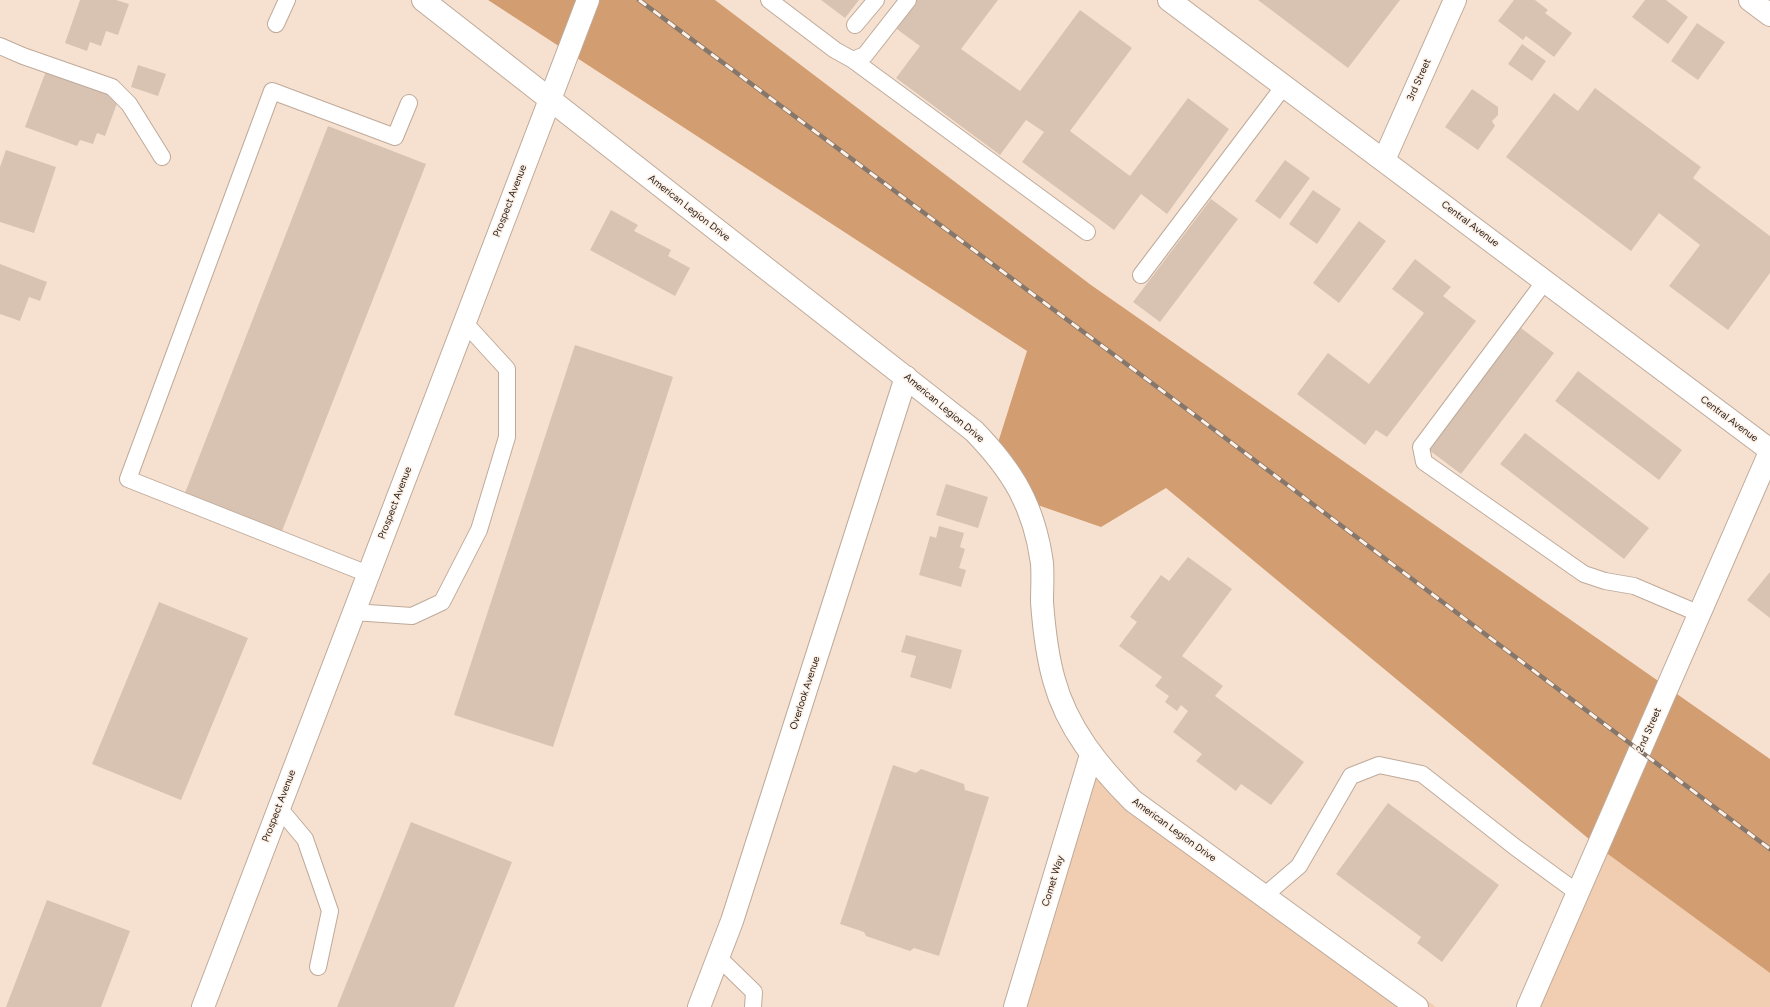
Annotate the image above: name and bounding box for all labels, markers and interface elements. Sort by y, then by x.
street label: 3rd Street [1404,57,1434,103]
street label: Prospect Avenue [491,163,529,239]
street label: American Legion Drive [646,172,732,244]
street label: Central Avenue [1439,198,1501,250]
street label: American Legion Drive [902,371,986,445]
street label: Central Avenue [1698,393,1760,445]
street label: Prospect Avenue [376,465,414,541]
street label: Overlook Avenue [787,655,823,731]
street label: 2nd Street [1634,706,1664,754]
street label: Prospect Avenue [260,768,298,844]
street label: American Legion Drive [1130,796,1218,864]
street label: Comet Way [1040,854,1066,908]

